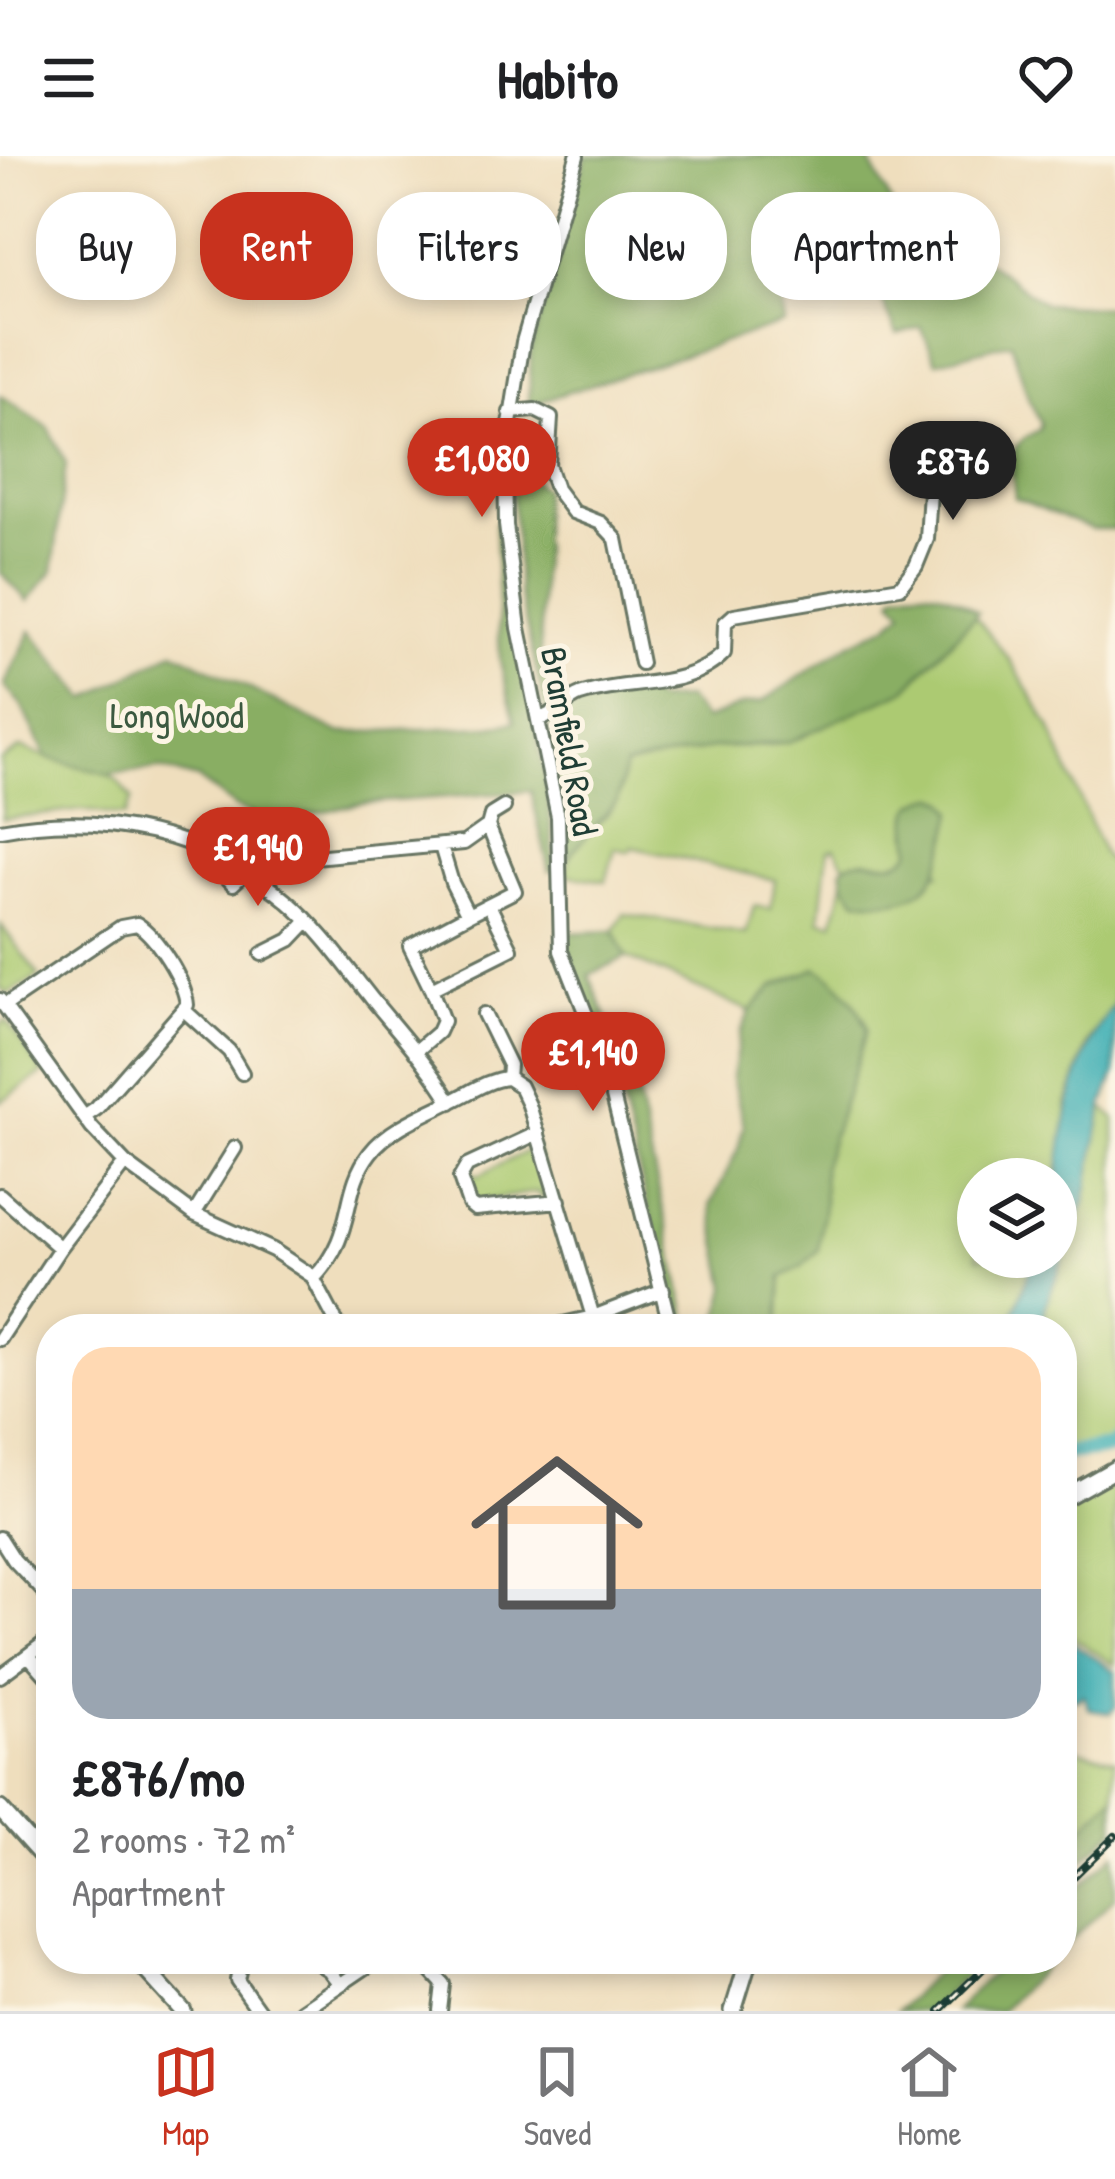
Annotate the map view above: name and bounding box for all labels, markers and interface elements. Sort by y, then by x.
text: Habito [497,42,618,115]
icon: menu [36,45,102,111]
icon: heart [1013,45,1079,111]
chip: Buy [36,192,176,300]
chip: Rent [200,192,353,300]
chip: Filters [377,192,561,300]
chip: New [585,192,727,300]
chip: Apartment [751,192,1000,300]
pin: £1,080 [384,418,580,520]
pin: £876 [882,421,1024,523]
text: £1,080 [434,430,530,483]
text: £876 [916,433,990,486]
street label: Bramfield Road [530,643,611,839]
park label: Long Wood [110,690,244,739]
pin: £1,940 [160,807,356,909]
text: £1,940 [213,819,303,872]
pin: £1,140 [495,1012,691,1114]
text: £1,140 [548,1024,638,1077]
map controls [957,1158,1077,1278]
button: layers [957,1158,1077,1278]
icon: home [449,1425,665,1641]
text: £876/mo [72,1743,245,1812]
text: 2 rooms · 72 m² [72,1812,295,1865]
text: Apartment [72,1865,225,1918]
tab: Map [153,2039,219,2155]
tab: Saved [524,2039,591,2155]
tab: Home [896,2039,962,2155]

